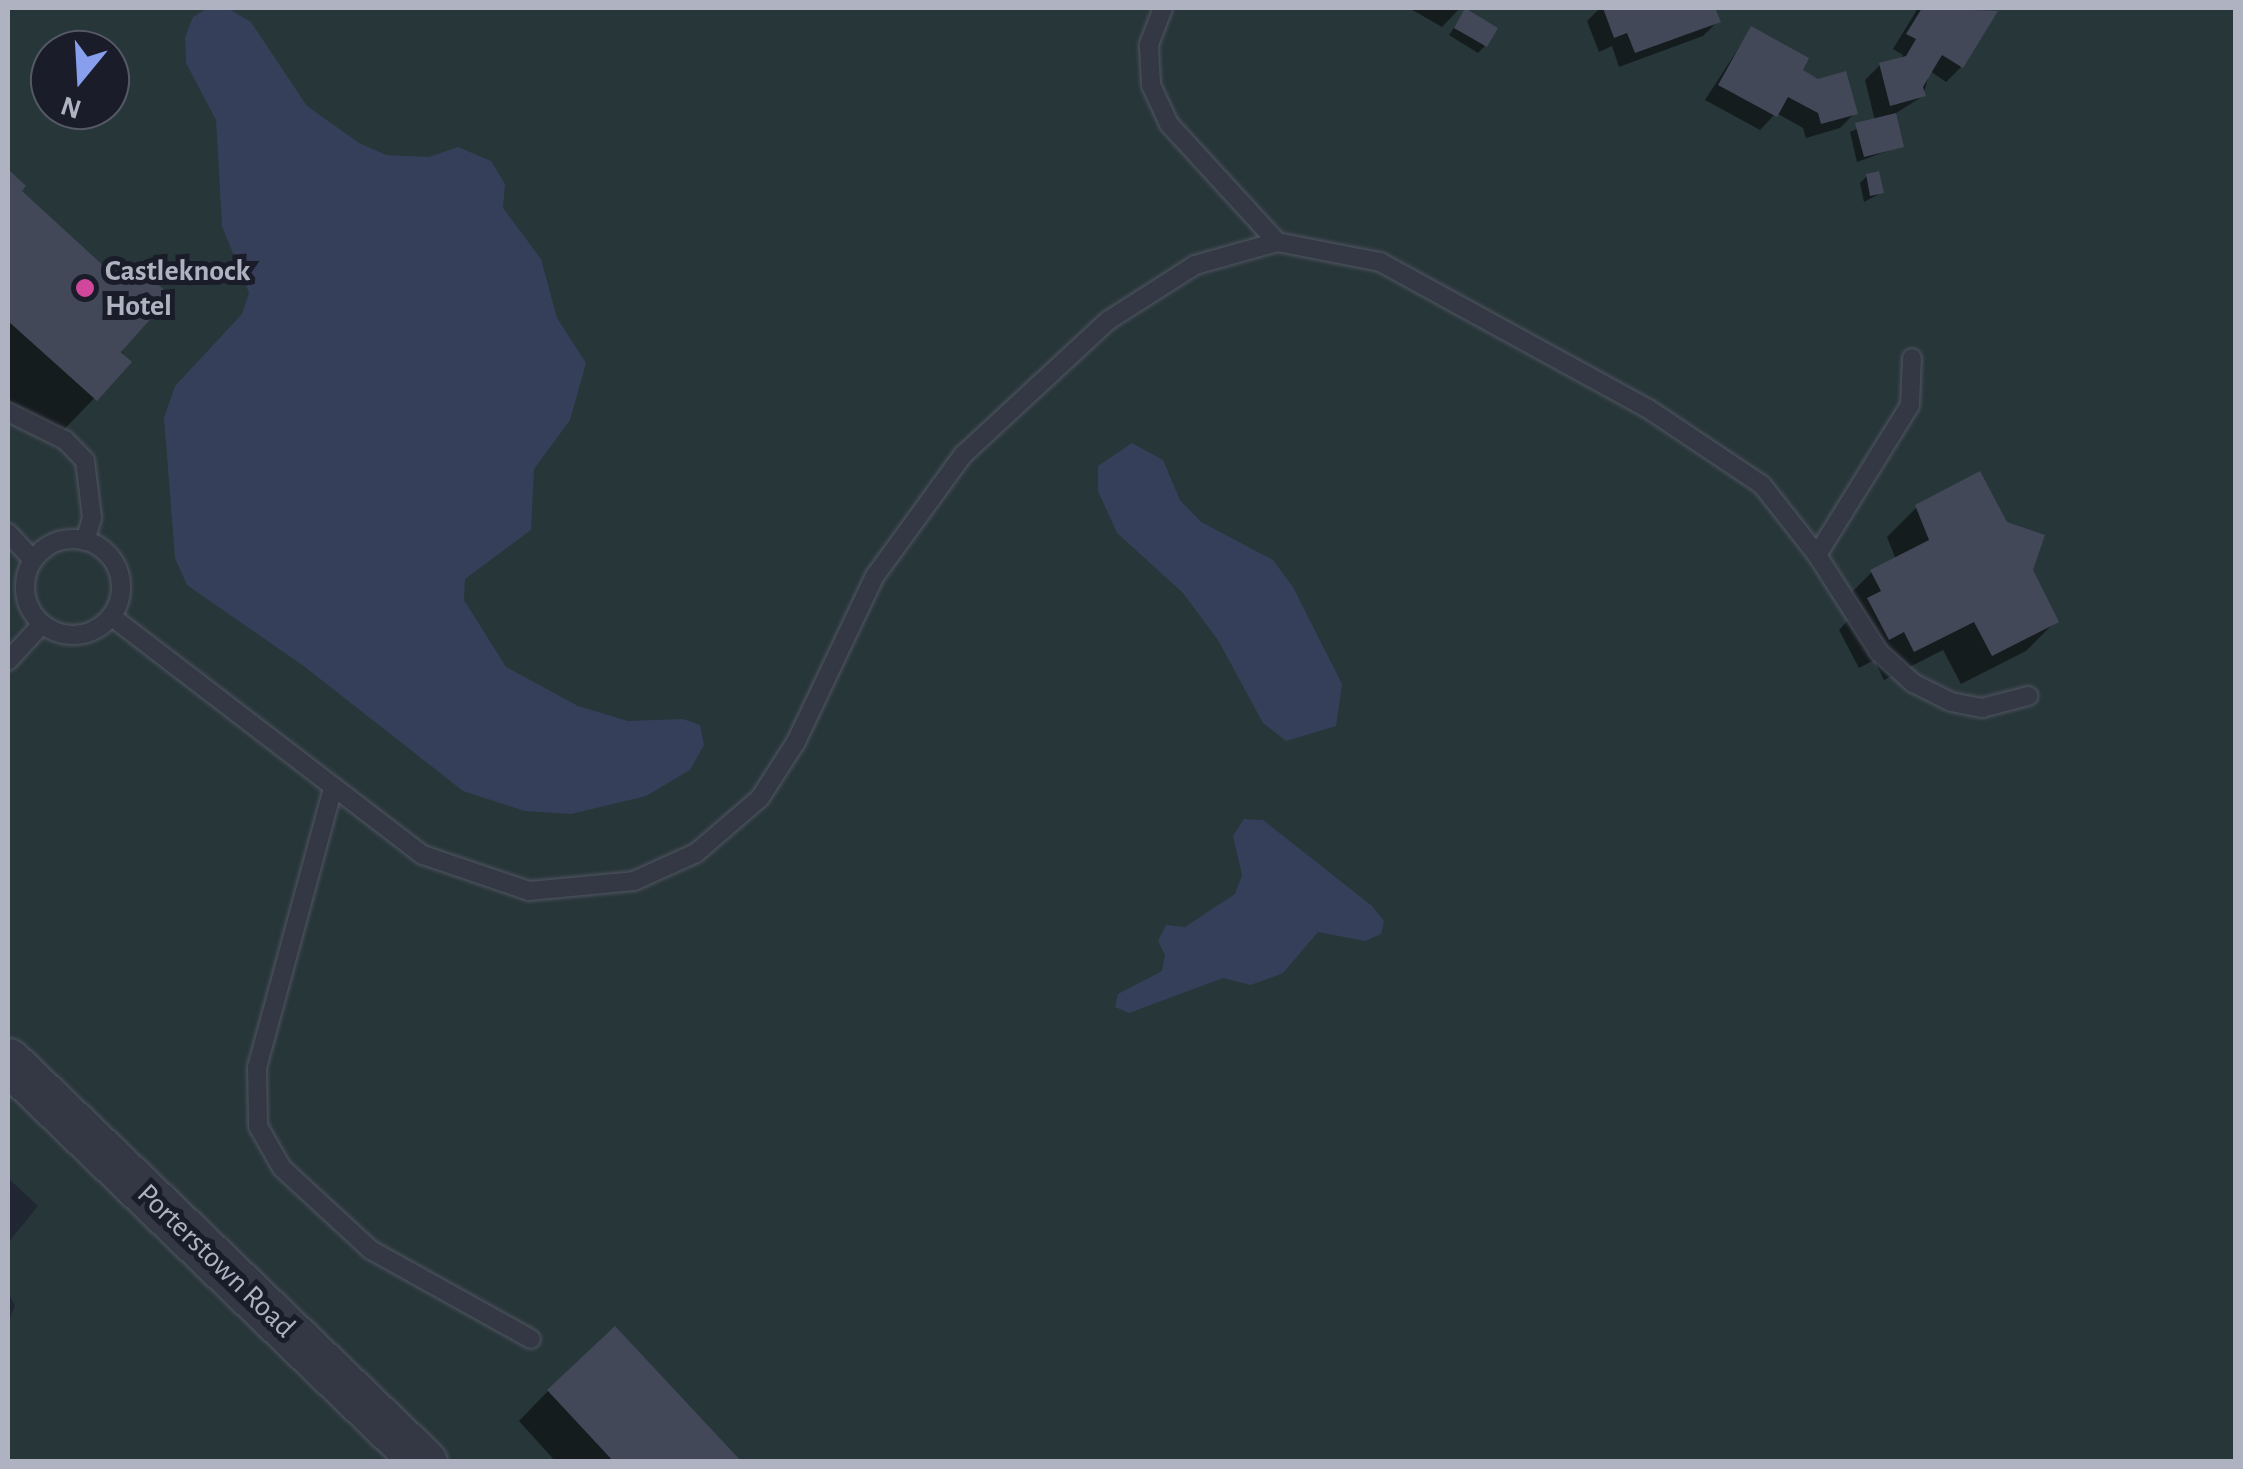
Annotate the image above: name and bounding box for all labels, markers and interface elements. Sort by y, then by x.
north arrow [30,30,130,130]
text: N [58,90,85,123]
place label: Castleknock Hotel [105,253,250,324]
marker: Castleknock Hotel [74,277,96,299]
street label: Porterstown Road [129,1176,303,1346]

